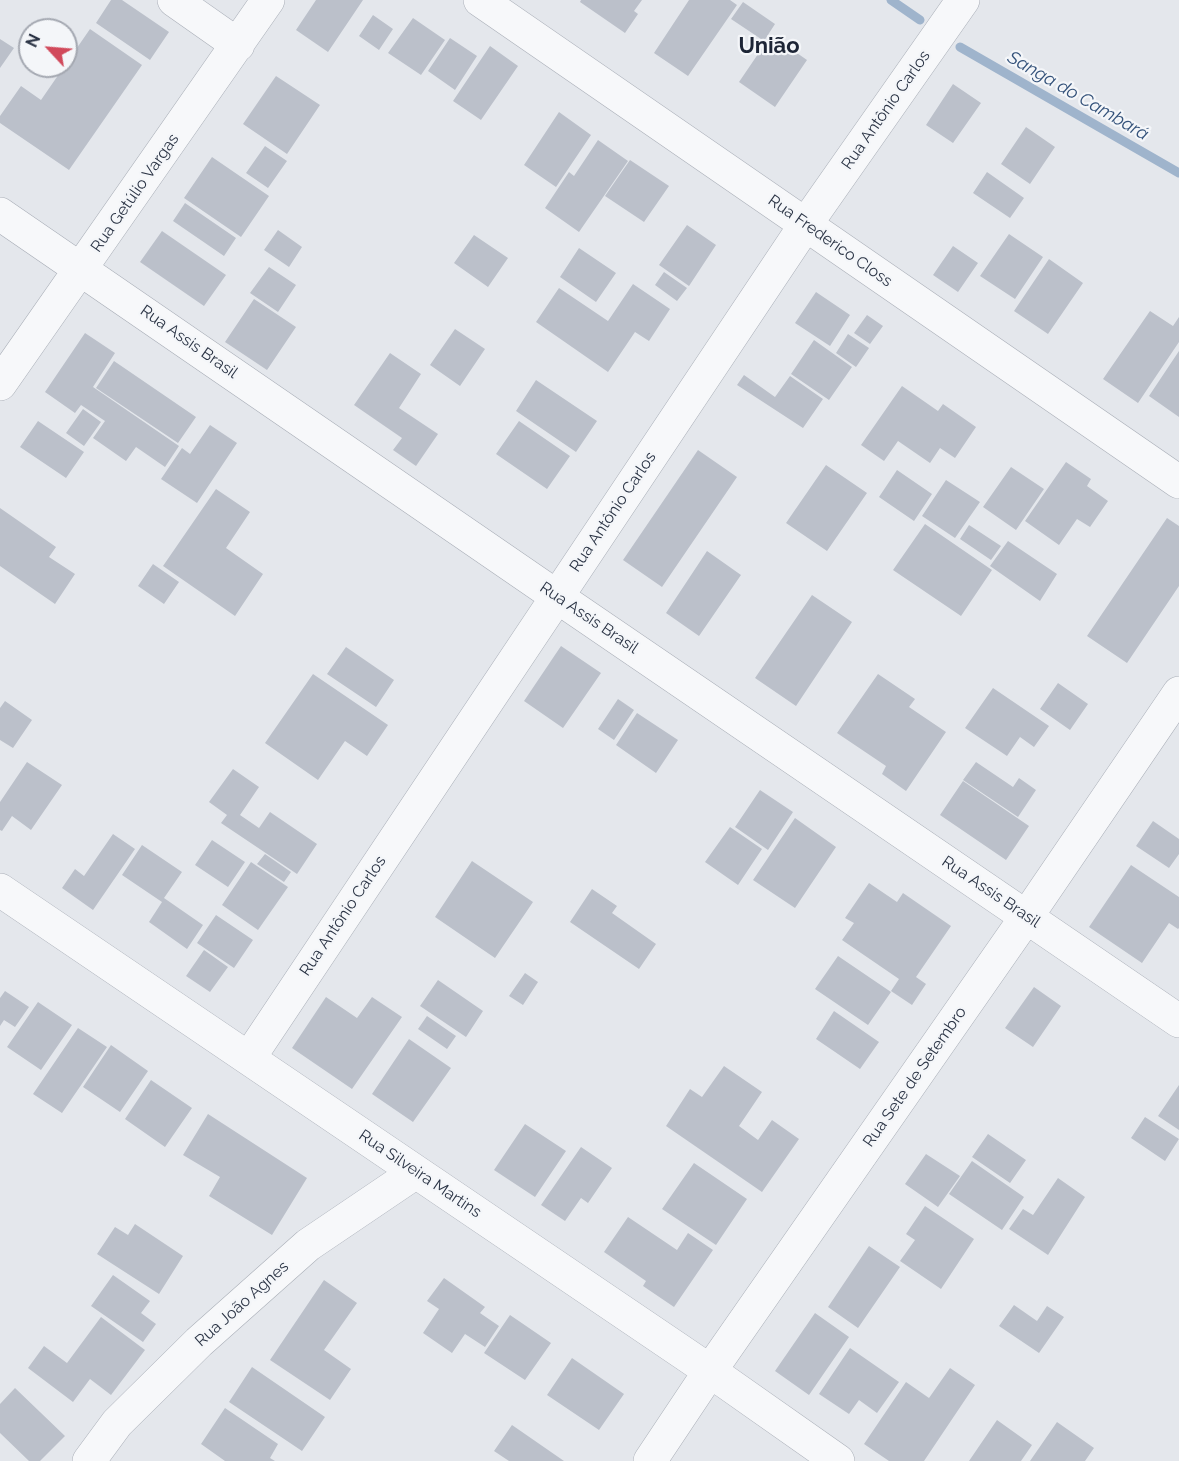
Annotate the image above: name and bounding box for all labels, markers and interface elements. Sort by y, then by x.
north arrow [18,18,78,78]
text: N [22,31,44,50]
district label: União [738,33,800,59]
street label: Rua Antônio Carlos [838,47,934,173]
water label: Sanga do Cambará [1004,47,1152,145]
street label: Rua Getúlio Vargas [87,130,183,256]
street label: Rua Frederico Closs [764,191,896,291]
street label: Rua Assis Brasil [137,301,241,383]
street label: Rua Antônio Carlos [566,448,660,576]
street label: Rua Assis Brasil [536,578,642,658]
street label: Rua Antônio Carlos [296,852,390,980]
street label: Rua Assis Brasil [938,852,1044,932]
street label: Rua Sete de Setembro [859,1003,971,1151]
street label: Rua Silveira Martins [355,1126,485,1222]
street label: Rua João Agnes [191,1257,293,1351]

